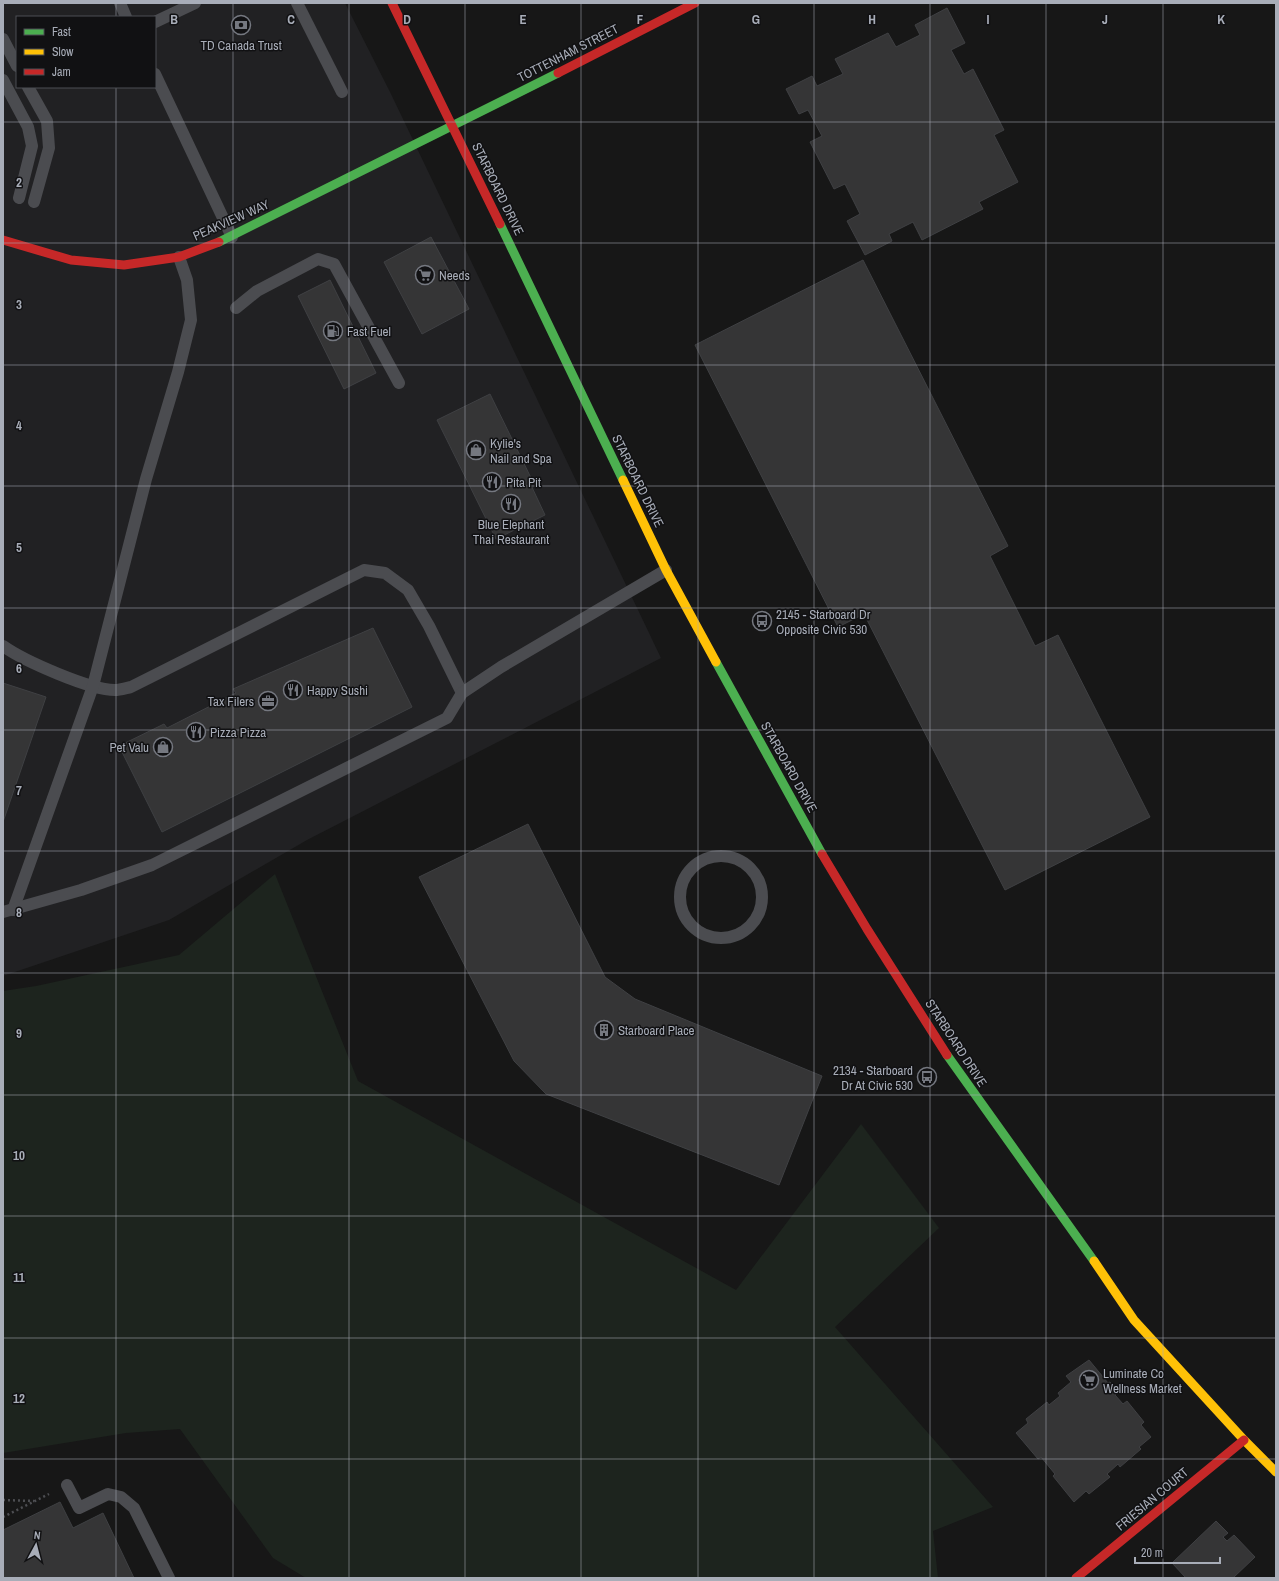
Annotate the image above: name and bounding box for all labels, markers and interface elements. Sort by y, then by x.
text: B [170,11,178,28]
text: C [287,11,295,28]
text: D [403,11,411,28]
text: F [637,11,644,28]
text: G [752,11,760,28]
text: H [868,11,876,28]
text: I [987,11,990,28]
text: J [1102,11,1108,28]
text: K [1217,11,1225,28]
bank icon: TD Canada Trust [230,14,252,36]
legend [16,16,156,88]
street label: TOTTENHAM STREET [515,21,621,85]
text: Fast [52,24,71,40]
place label: TD Canada Trust [200,37,282,54]
text: Slow [52,44,74,60]
text: Jam [52,64,71,80]
street label: STARBOARD DRIVE [468,140,528,238]
text: 2 [16,174,22,191]
street label: PEAKVIEW WAY [190,196,272,244]
supermarket icon: Needs [414,264,436,286]
place label: Needs [439,267,470,284]
text: 3 [16,296,22,313]
fuel station icon: Fast Fuel [322,320,344,342]
place label: Fast Fuel [347,323,391,340]
text: 4 [16,417,22,434]
street label: STARBOARD DRIVE [608,432,668,530]
place label: Kylie's Nail and Spa [490,435,552,467]
shop icon: Kylie's Nail and Spa [465,439,487,461]
restaurant icon: Pita Pit [481,471,503,493]
place label: Pita Pit [506,474,541,491]
restaurant icon: Blue Elephant Thai Restaurant [500,493,522,515]
place label: Blue Elephant Thai Restaurant [473,516,549,548]
text: 5 [16,539,22,556]
place label: 2145 - Starboard Dr Opposite Civic 530 [776,606,871,638]
bus stop icon: 2145 - Starboard Dr Opposite Civic 530 [751,610,773,632]
text: 6 [16,660,22,677]
restaurant icon: Happy Sushi [282,679,304,701]
place label: Happy Sushi [307,682,368,699]
office icon: Tax Filers [257,690,279,712]
place label: Tax Filers [208,693,254,710]
street label: STARBOARD DRIVE [757,719,821,815]
restaurant icon: Pizza Pizza [185,721,207,743]
place label: Pizza Pizza [210,724,266,741]
shop icon: Pet Valu [152,736,174,758]
place label: Pet Valu [109,739,149,756]
text: 7 [16,782,22,799]
text: 8 [16,904,22,921]
street label: STARBOARD DRIVE [921,996,991,1090]
building icon: Starboard Place [593,1019,615,1041]
place label: Starboard Place [618,1022,695,1039]
text: 9 [16,1025,22,1042]
place label: 2134 - Starboard Dr At Civic 530 [833,1062,913,1094]
bus stop icon: 2134 - Starboard Dr At Civic 530 [916,1066,938,1088]
text: 10 [13,1147,25,1164]
text: 11 [13,1269,25,1286]
place label: Luminate Co Wellness Market [1103,1365,1182,1397]
supermarket icon: Luminate Co Wellness Market [1078,1369,1100,1391]
text: 12 [13,1390,25,1407]
street label: FRIESIAN COURT [1112,1463,1192,1534]
north arrow [16,1525,56,1565]
text: N [33,1528,41,1542]
scale bar [1135,1539,1220,1565]
text: 20 m [1141,1545,1163,1561]

